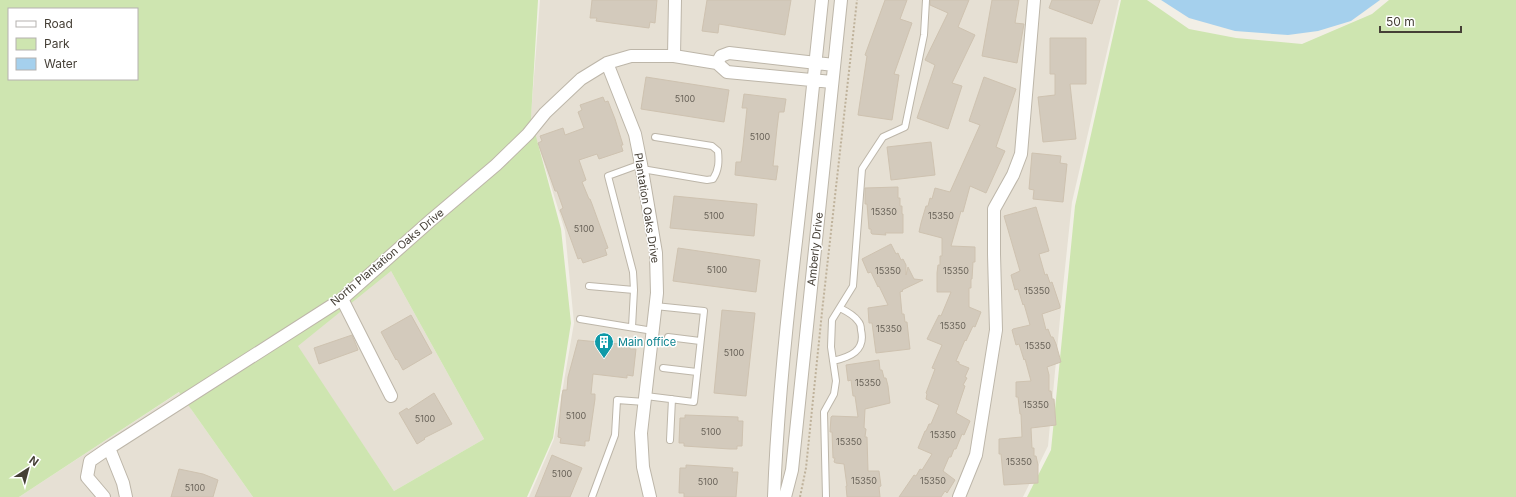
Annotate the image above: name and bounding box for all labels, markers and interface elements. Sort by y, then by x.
legend [8,8,138,80]
scale bar [1380,8,1461,34]
text: 50 m [1386,14,1415,29]
text: Road [44,16,73,31]
text: Park [44,36,70,51]
text: Water [44,56,78,71]
house number: 5100 [675,93,696,104]
house number: 5100 [750,131,771,142]
street label: Plantation Oaks Drive [631,152,663,264]
street label: North Plantation Oaks Drive [327,205,447,309]
house number: 15350 [871,206,897,217]
house number: 5100 [704,210,725,221]
house number: 15350 [928,210,954,221]
street label: Amberly Drive [804,211,826,287]
house number: 5100 [574,223,595,234]
house number: 5100 [707,264,728,275]
house number: 15350 [875,265,901,276]
house number: 15350 [943,265,969,276]
house number: 15350 [1024,285,1050,296]
house number: 15350 [940,320,966,331]
house number: 15350 [876,323,902,334]
building icon: Main office [593,331,615,359]
place label: Main office [618,335,676,349]
house number: 15350 [1025,340,1051,351]
house number: 5100 [724,347,745,358]
house number: 15350 [855,377,881,388]
house number: 15350 [1023,399,1049,410]
house number: 5100 [566,410,587,421]
house number: 5100 [415,413,436,424]
house number: 5100 [701,426,722,437]
house number: 15350 [930,429,956,440]
house number: 15350 [836,436,862,447]
north arrow [8,449,48,489]
text: N [26,453,41,469]
house number: 15350 [1006,456,1032,467]
house number: 5100 [552,468,573,479]
house number: 15350 [851,475,877,486]
house number: 15350 [920,475,946,486]
house number: 5100 [698,476,719,487]
house number: 5100 [185,482,206,493]

